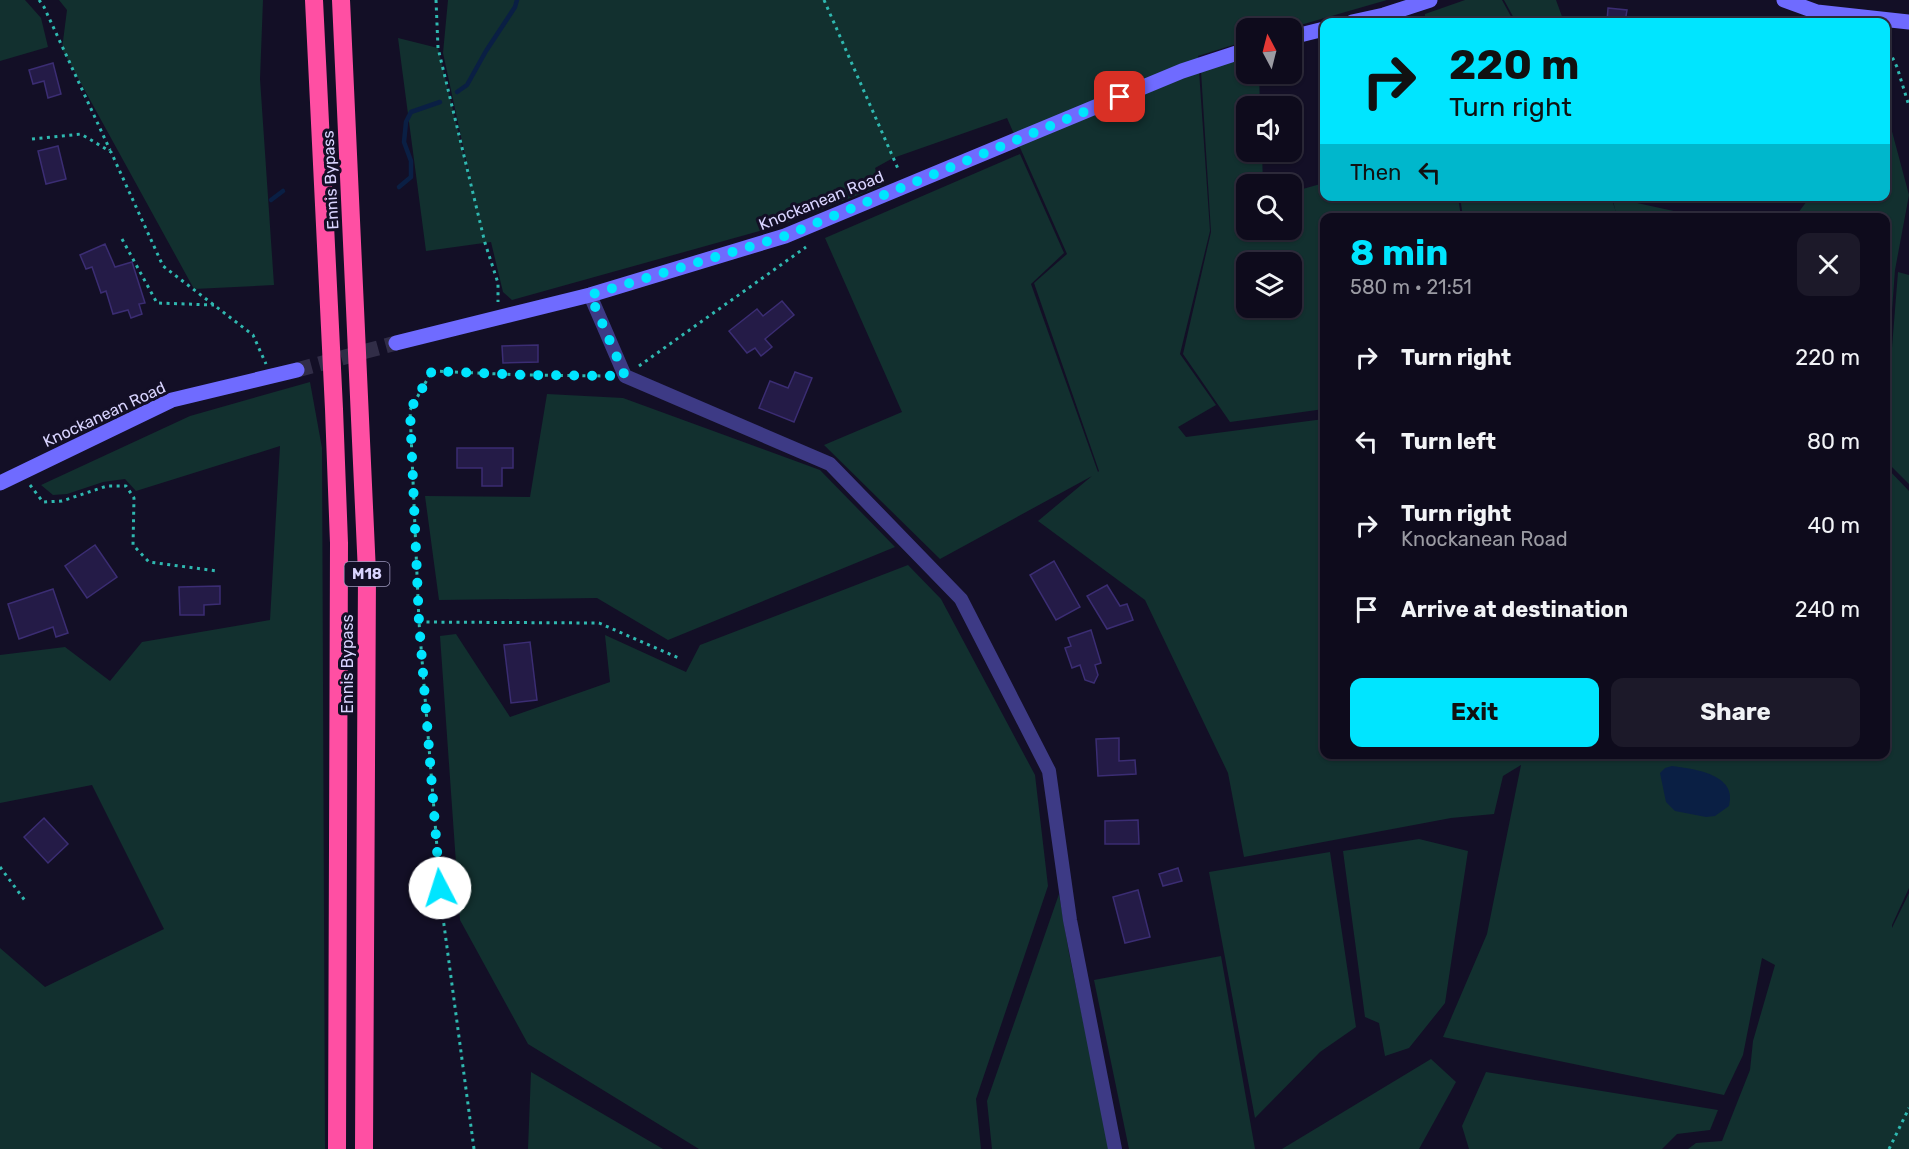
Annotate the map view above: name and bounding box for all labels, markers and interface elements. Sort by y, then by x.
north arrow [1236,18,1302,84]
map controls [1236,18,1302,318]
text: 220 m [1449,40,1580,90]
icon: right [1350,42,1428,120]
pin [1094,71,1145,122]
icon: arrive [1103,80,1136,113]
text: Turn right [1449,91,1572,123]
button: sound [1236,96,1302,162]
street label: Ennis Bypass [318,130,343,230]
icon: left [1413,156,1446,189]
text: Then [1350,159,1401,186]
street label: Knockanean Road [756,167,887,234]
button: search [1236,174,1302,240]
text: 8 min [1350,231,1448,274]
button: close [1797,233,1860,296]
button: layers [1236,252,1302,318]
text: 580 m · 21:51 [1350,275,1472,299]
icon: right [1350,341,1383,374]
text: Turn right [1401,344,1511,371]
text: 220 m [1795,344,1860,371]
street label: Knockanean Road [40,378,169,451]
icon: left [1350,425,1383,458]
text: Turn left [1401,428,1496,455]
text: 80 m [1807,428,1860,455]
text: Turn right [1401,500,1511,527]
icon: right [1350,509,1383,542]
text: 40 m [1807,512,1860,539]
text: Knockanean Road [1401,527,1568,551]
road number: M18 [344,562,389,586]
icon: arrive [1350,593,1383,626]
text: Arrive at destination [1401,596,1628,623]
text: 240 m [1795,596,1860,623]
street label: Ennis Bypass [338,614,357,714]
button: Exit [1350,678,1599,747]
button: Share [1611,678,1860,747]
position arrow [408,856,472,920]

